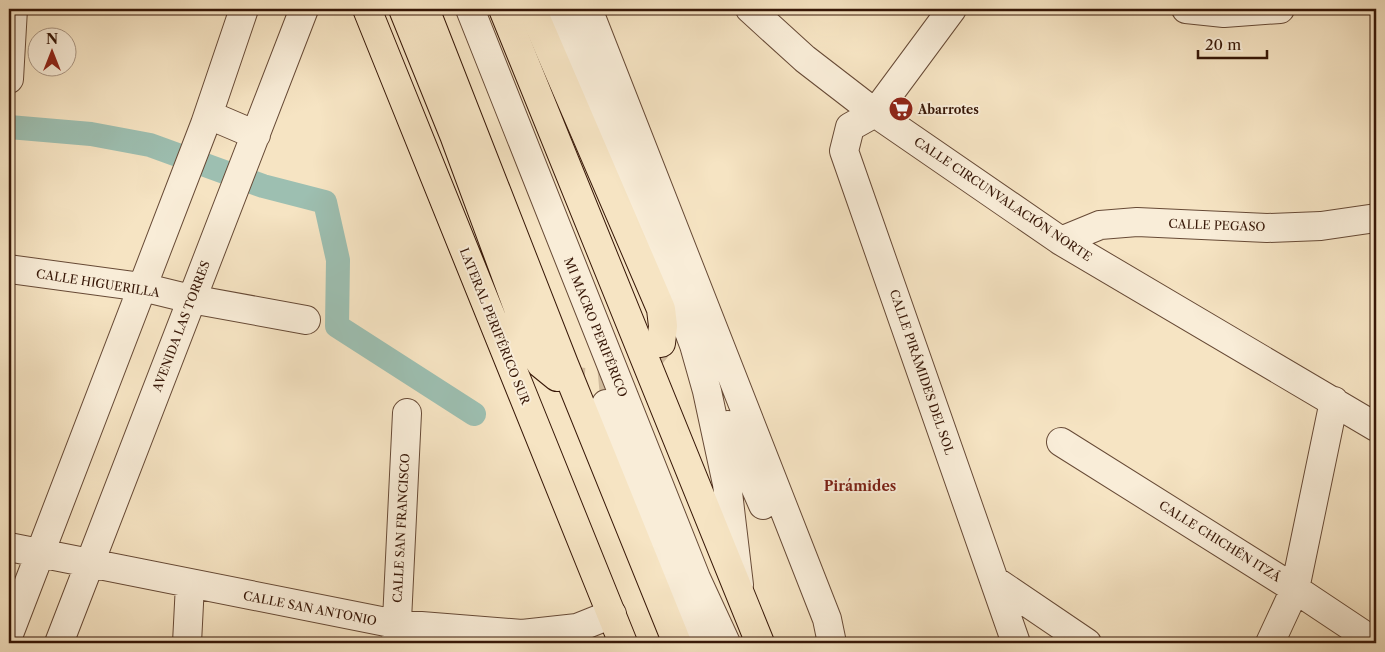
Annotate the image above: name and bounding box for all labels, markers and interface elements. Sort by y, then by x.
north arrow [28,28,78,78]
scale bar [1198,28,1266,60]
text: N [46,30,58,48]
text: 20 m [1205,35,1241,54]
supermarket icon: Abarrotes [888,96,914,122]
place label: Abarrotes [917,102,979,117]
street label: CALLE CIRCUNVALACIÓN NORTE [911,133,1095,264]
street label: CALLE PEGASO [1168,216,1266,234]
street label: LATERAL PERIFÉRICO SUR [457,245,535,408]
street label: MI MACRO PERIFÉRICO [561,255,632,399]
street label: AVENIDA LAS TORRES [149,258,213,394]
street label: CALLE HIGUERILLA [35,266,162,300]
street label: CALLE PIRÁMIDES DEL SOL [887,287,958,457]
street label: CALLE SAN FRANCISCO [390,453,412,603]
district label: Pirámides [824,477,896,495]
street label: CALLE CHICHÉN ITZÁ [1156,497,1285,585]
street label: CALLE SAN ANTONIO [242,588,378,628]

